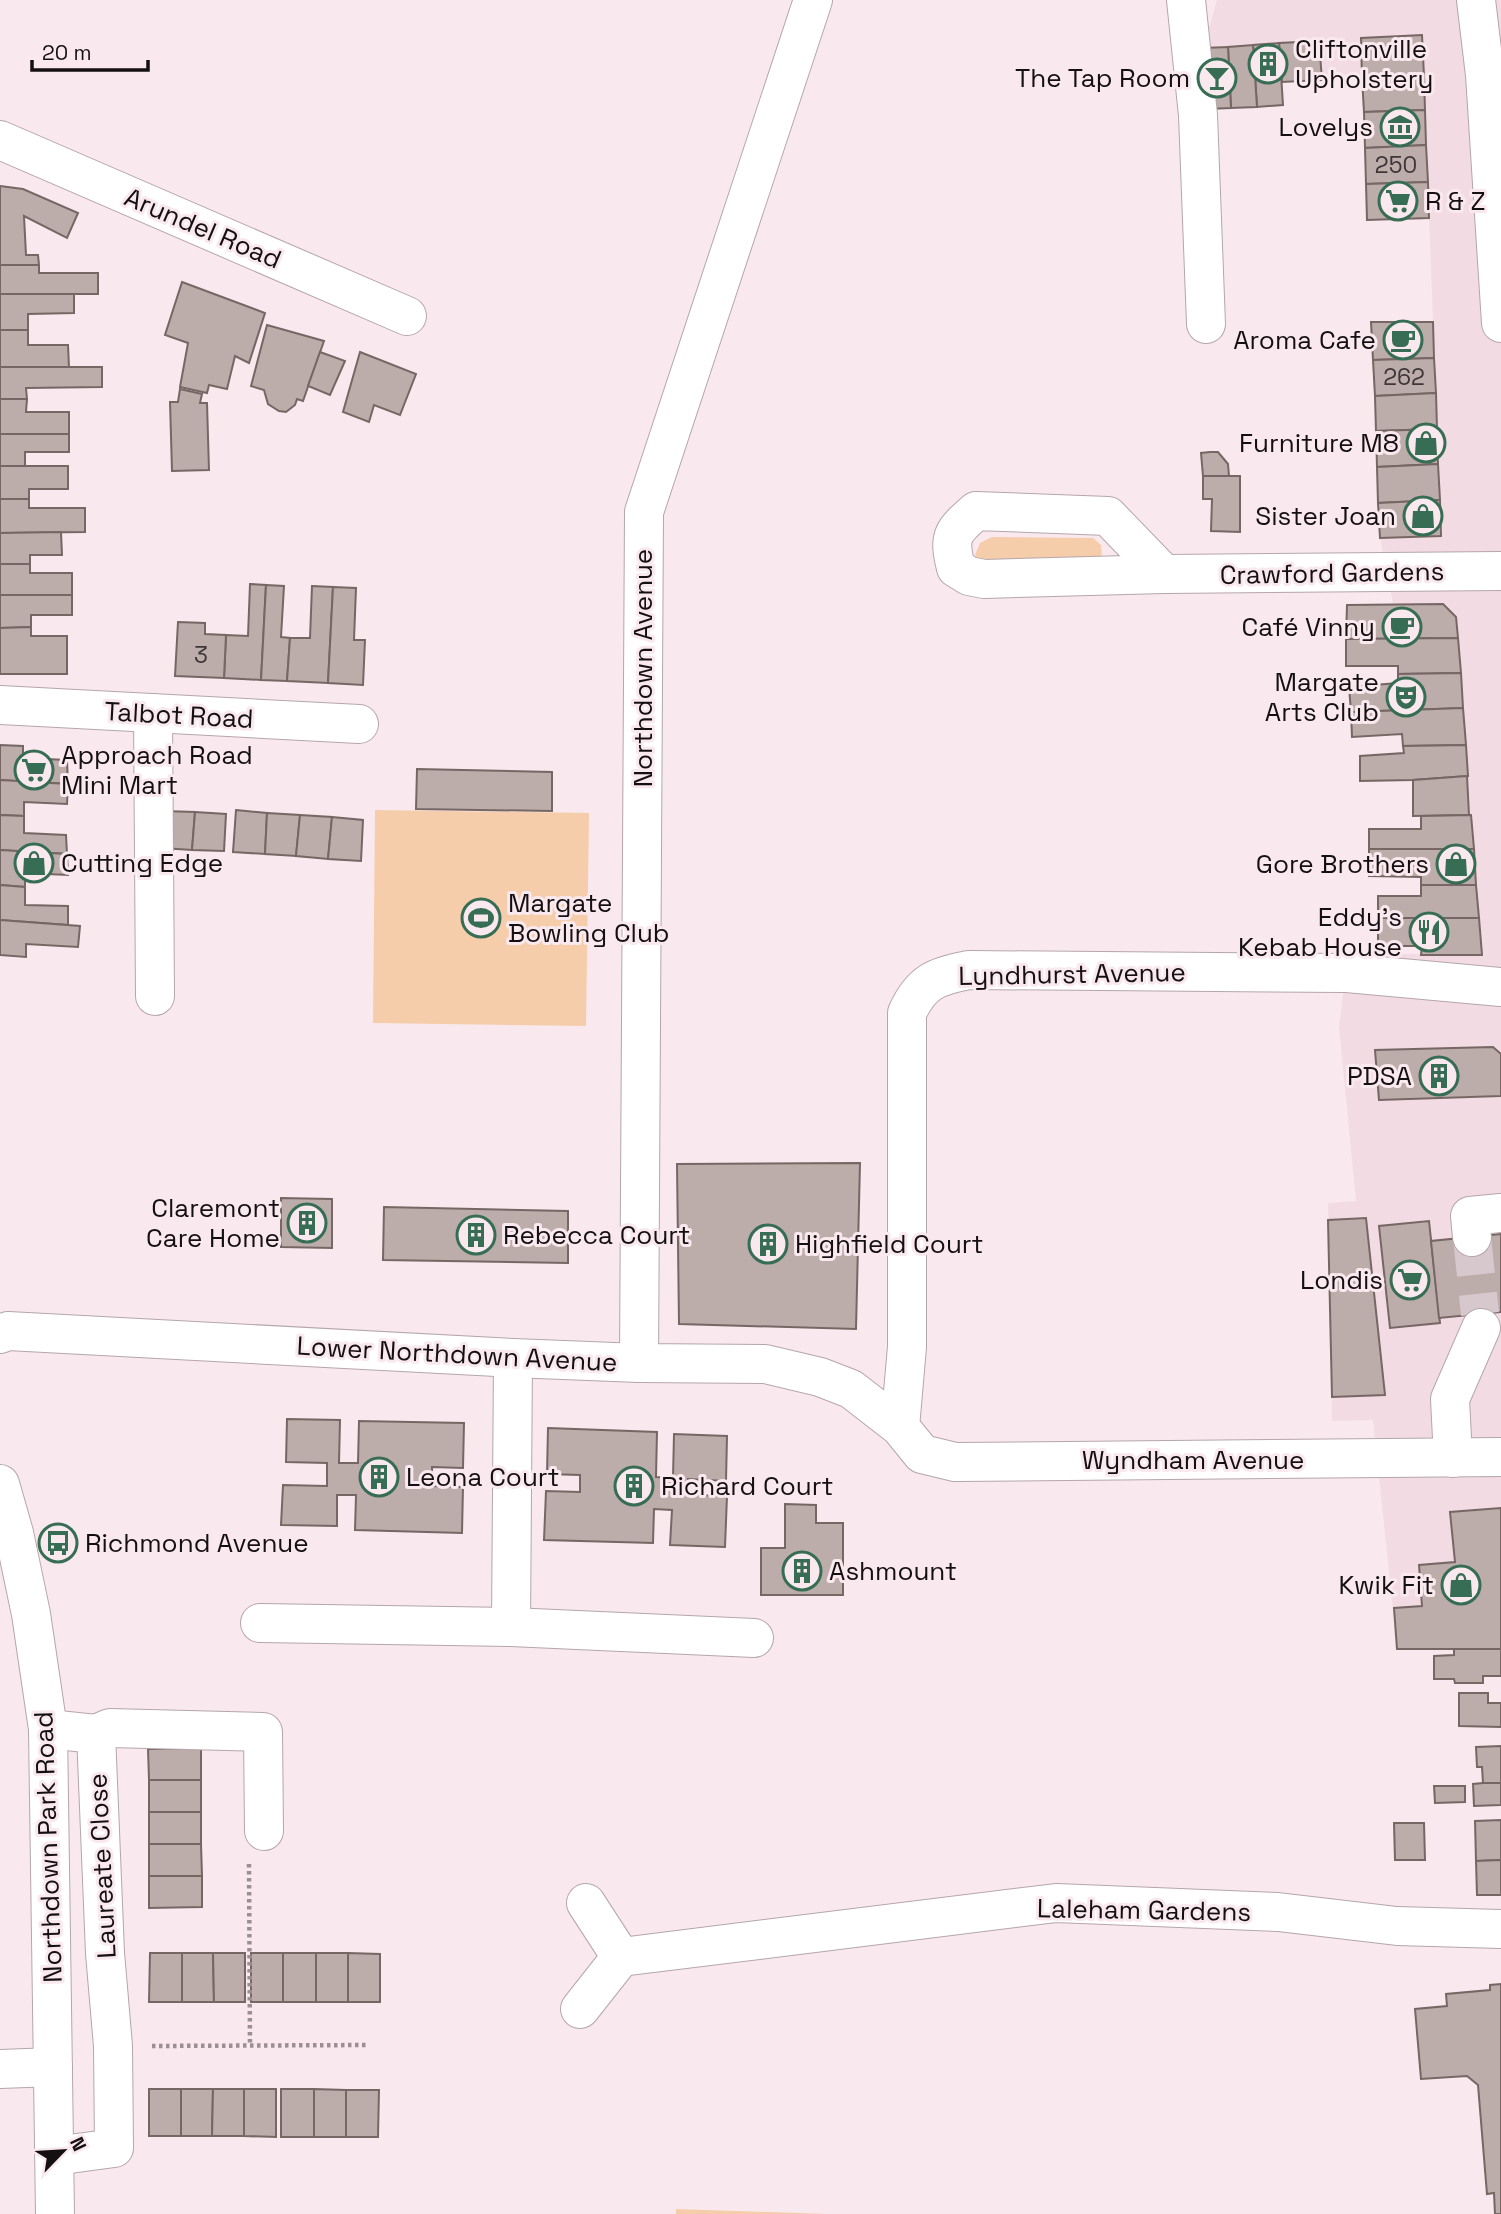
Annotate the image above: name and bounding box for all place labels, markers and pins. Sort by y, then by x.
place label: Cliftonville Upholstery [1295,32,1433,96]
building icon: Cliftonville Upholstery [1247,43,1289,85]
bar icon: The Tap Room [1196,57,1238,99]
place label: The Tap Room [1015,61,1190,95]
museum icon: Lovelys [1379,106,1421,148]
place label: Lovelys [1278,110,1373,144]
supermarket icon: R & Z [1377,180,1419,222]
place label: R & Z [1425,184,1485,218]
cafe icon: Aroma Cafe [1382,319,1424,361]
place label: Aroma Cafe [1233,323,1376,357]
shop icon: Furniture M8 [1405,422,1447,464]
place label: Furniture M8 [1239,426,1399,460]
shop icon: Sister Joan [1402,495,1444,537]
place label: Sister Joan [1255,499,1396,533]
cafe icon: Café Vinny [1381,606,1423,648]
place label: Café Vinny [1242,610,1375,644]
place label: Margate Arts Club [1265,665,1379,729]
theatre icon: Margate Arts Club [1385,676,1427,718]
place label: Approach Road Mini Mart [61,738,253,802]
supermarket icon: Approach Road Mini Mart [13,749,55,791]
shop icon: Cutting Edge [13,842,55,884]
shop icon: Gore Brothers [1435,843,1477,885]
place label: Cutting Edge [61,846,223,880]
place label: Gore Brothers [1256,847,1429,881]
place label: Margate Bowling Club [508,886,670,950]
sports icon: Margate Bowling Club [460,897,502,939]
place label: Eddy's Kebab House [1238,900,1402,964]
restaurant icon: Eddy's Kebab House [1408,911,1450,953]
building icon: PDSA [1418,1055,1460,1097]
place label: PDSA [1347,1059,1412,1093]
place label: Claremont Care Home [146,1191,280,1255]
building icon: Claremont Care Home [286,1202,328,1244]
building icon: Rebecca Court [455,1214,497,1256]
place label: Rebecca Court [503,1218,690,1252]
building icon: Highfield Court [747,1223,789,1265]
place label: Highfield Court [795,1227,984,1261]
supermarket icon: Londis [1389,1259,1431,1301]
place label: Londis [1300,1263,1383,1297]
building icon: Leona Court [358,1456,400,1498]
place label: Leona Court [406,1460,560,1494]
building icon: Richard Court [613,1465,655,1507]
place label: Richard Court [661,1469,833,1503]
bus stop icon: Richmond Avenue [37,1522,79,1564]
place label: Richmond Avenue [85,1526,309,1560]
building icon: Ashmount [781,1550,823,1592]
place label: Ashmount [829,1554,957,1588]
shop icon: Kwik Fit [1440,1564,1482,1606]
place label: Kwik Fit [1338,1568,1434,1602]

